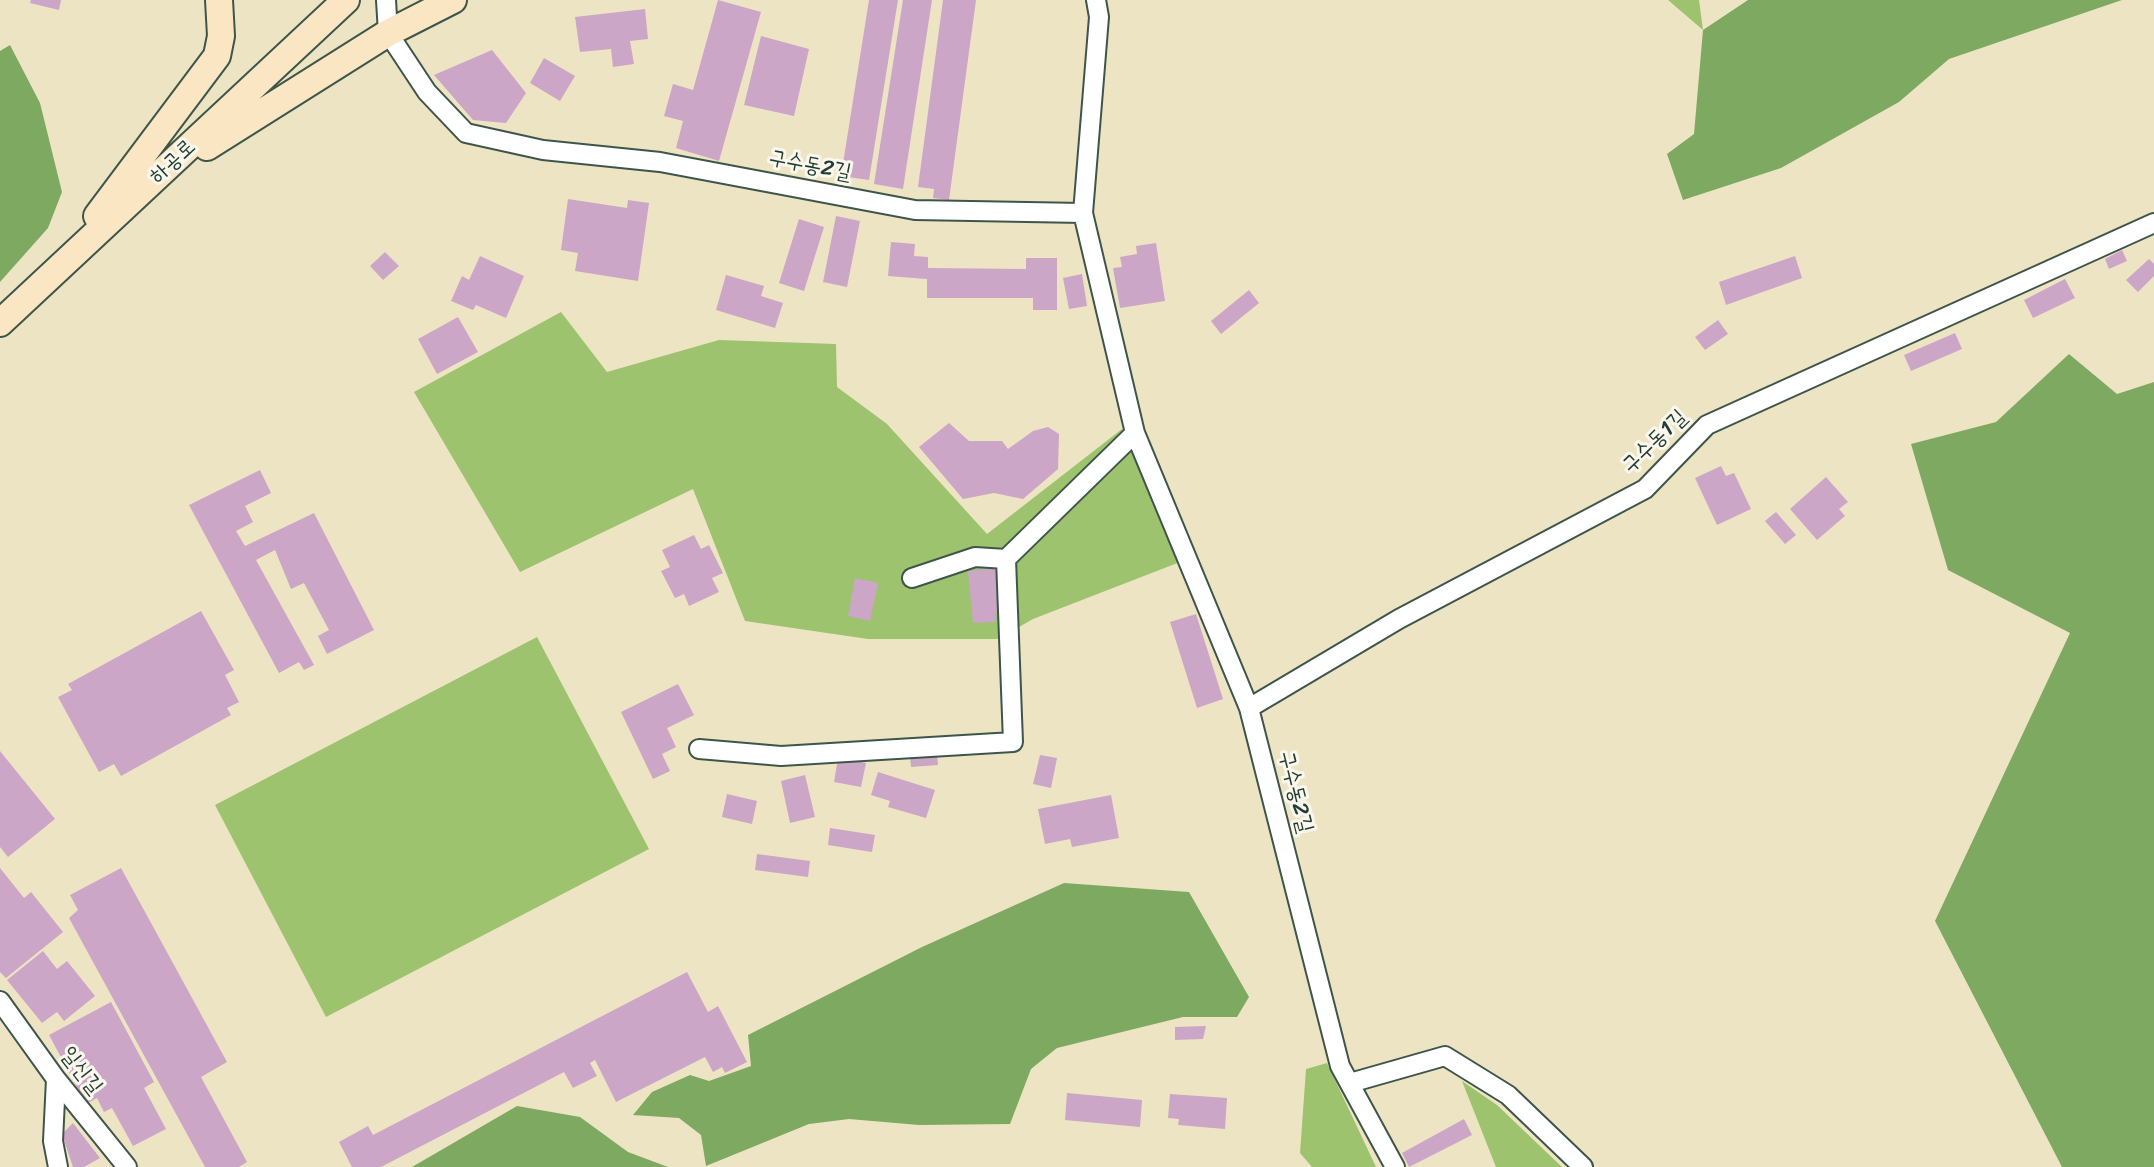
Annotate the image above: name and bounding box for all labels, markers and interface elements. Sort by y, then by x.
street label: 하공로 [145,134,201,190]
street label: 구수동2길 [766,145,854,187]
street label: 구수동1길 [1617,405,1693,479]
street label: 구수동2길 [1272,748,1318,836]
street label: 일신길 [54,1042,108,1100]

